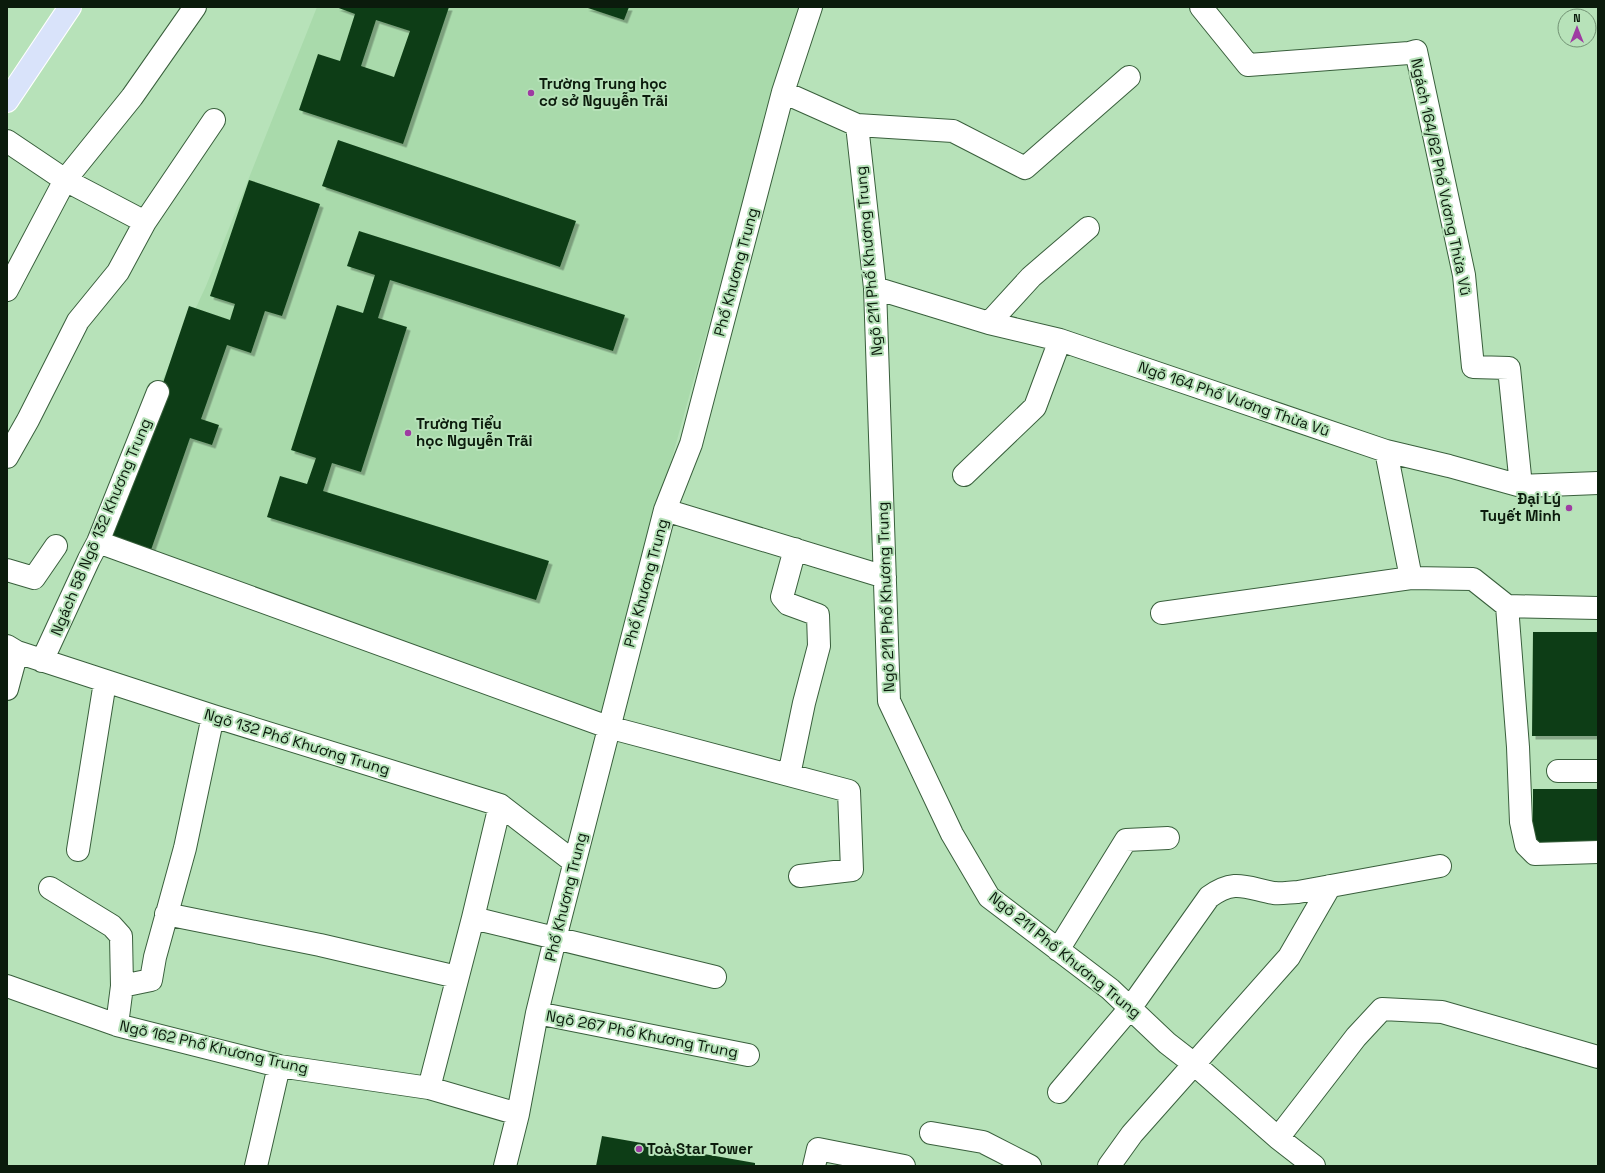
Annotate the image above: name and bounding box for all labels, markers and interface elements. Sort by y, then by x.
north arrow [1557,8,1597,48]
text: N [1573,11,1581,25]
street label: Ngách 164/62 Phố Vương Thừa Vũ [1407,57,1476,297]
place label: Trường Trung học cơ sở Nguyễn Trãi [539,74,668,110]
marker: Trường Trung học cơ sở Nguyễn Trãi [526,88,536,98]
street label: Ngõ 211 Phố Khương Trung [851,165,886,357]
street label: Phố Khương Trung [709,206,762,338]
street label: Ngõ 164 Phố Vương Thừa Vũ [1136,357,1332,440]
place label: Trường Tiểu học Nguyễn Trãi [416,414,533,450]
street label: Ngách 58 Ngõ 132 Khương Trung [46,415,155,638]
marker: Trường Tiểu học Nguyễn Trãi [403,428,413,438]
place label: Đại Lý Tuyết Minh [1480,489,1561,525]
street label: Ngõ 211 Phố Khương Trung [873,502,898,692]
marker: Đại Lý Tuyết Minh [1564,503,1574,513]
street label: Phố Khương Trung [619,517,672,649]
street label: Ngõ 132 Phố Khương Trung [202,704,392,779]
street label: Phố Khương Trung [540,830,591,963]
street label: Ngõ 211 Phố Khương Trung [985,887,1145,1022]
street label: Ngõ 267 Phố Khương Trung [544,1006,740,1061]
street label: Ngõ 162 Phố Khương Trung [118,1016,310,1077]
place label: Toà Star Tower [647,1139,753,1158]
marker: Toà Star Tower [634,1144,644,1154]

